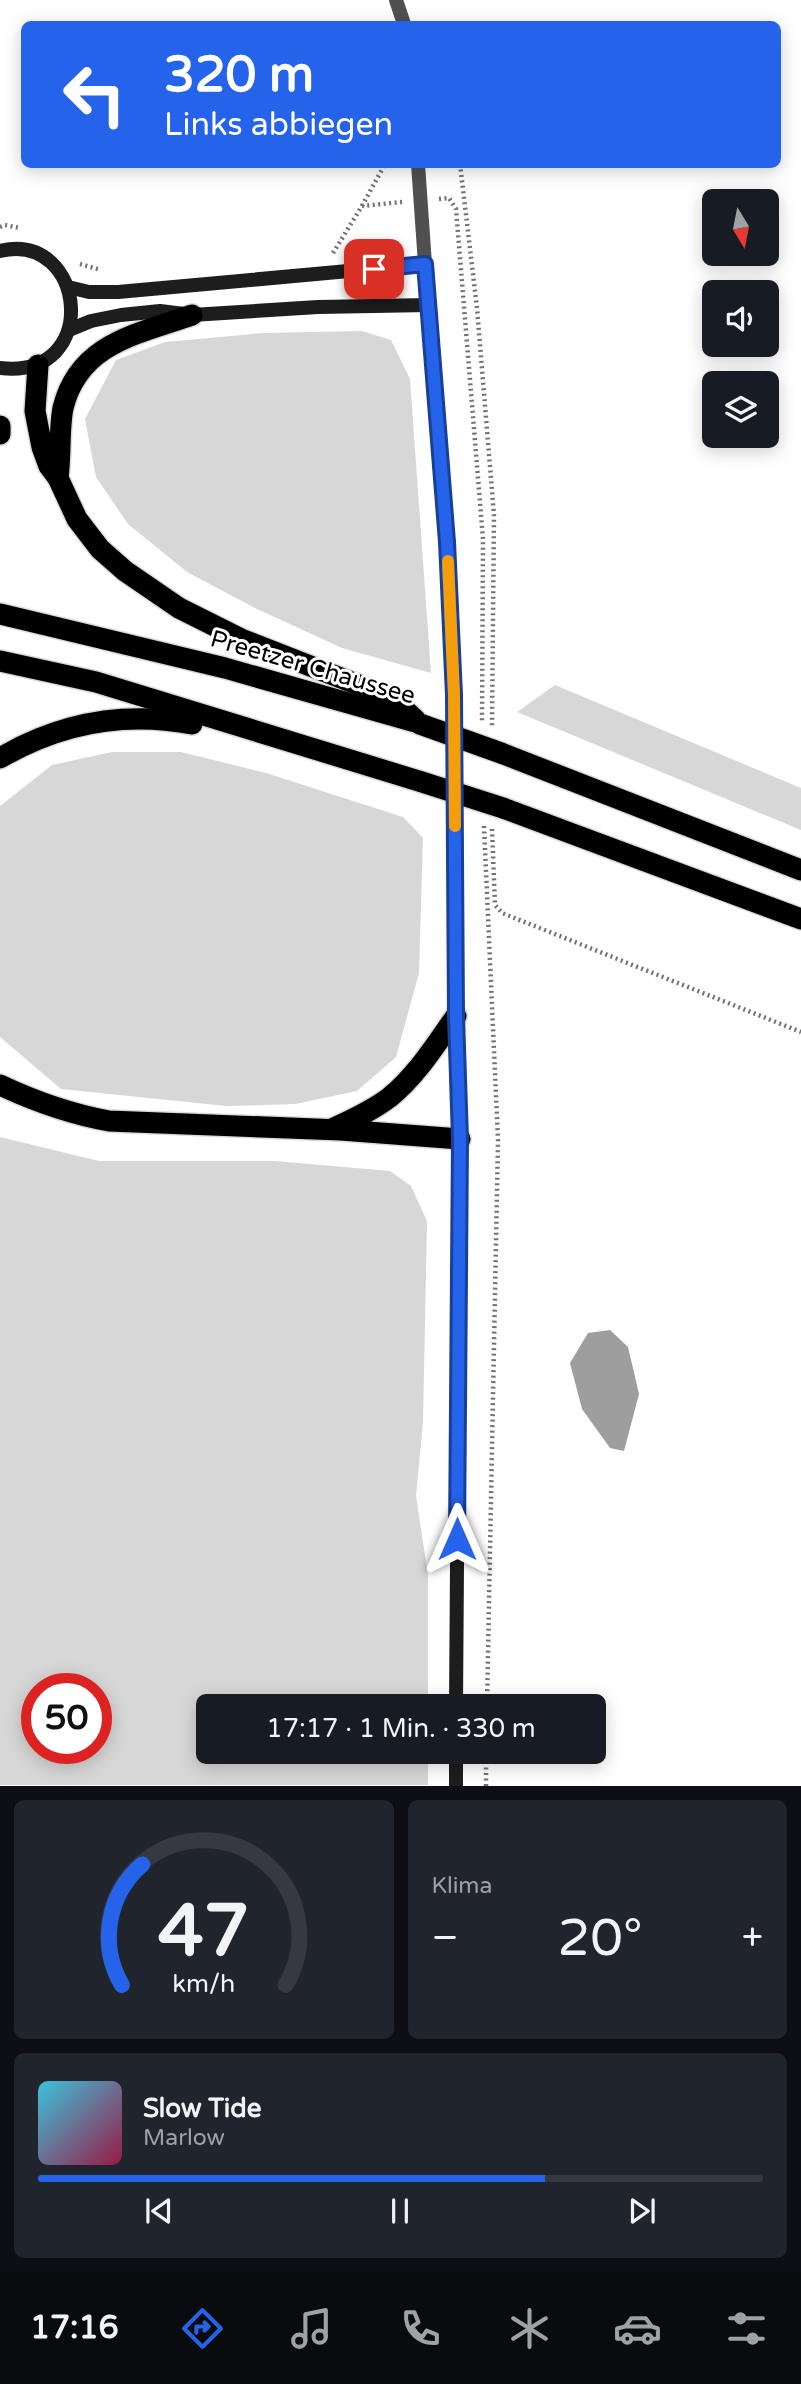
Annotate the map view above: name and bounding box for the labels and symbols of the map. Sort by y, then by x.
north arrow [702,189,779,266]
pin [344,239,404,299]
street label: Preetzer Chaussee [207,624,419,711]
position arrow [420,1502,494,1576]
speed limit sign: 50 [21,1673,112,1764]

